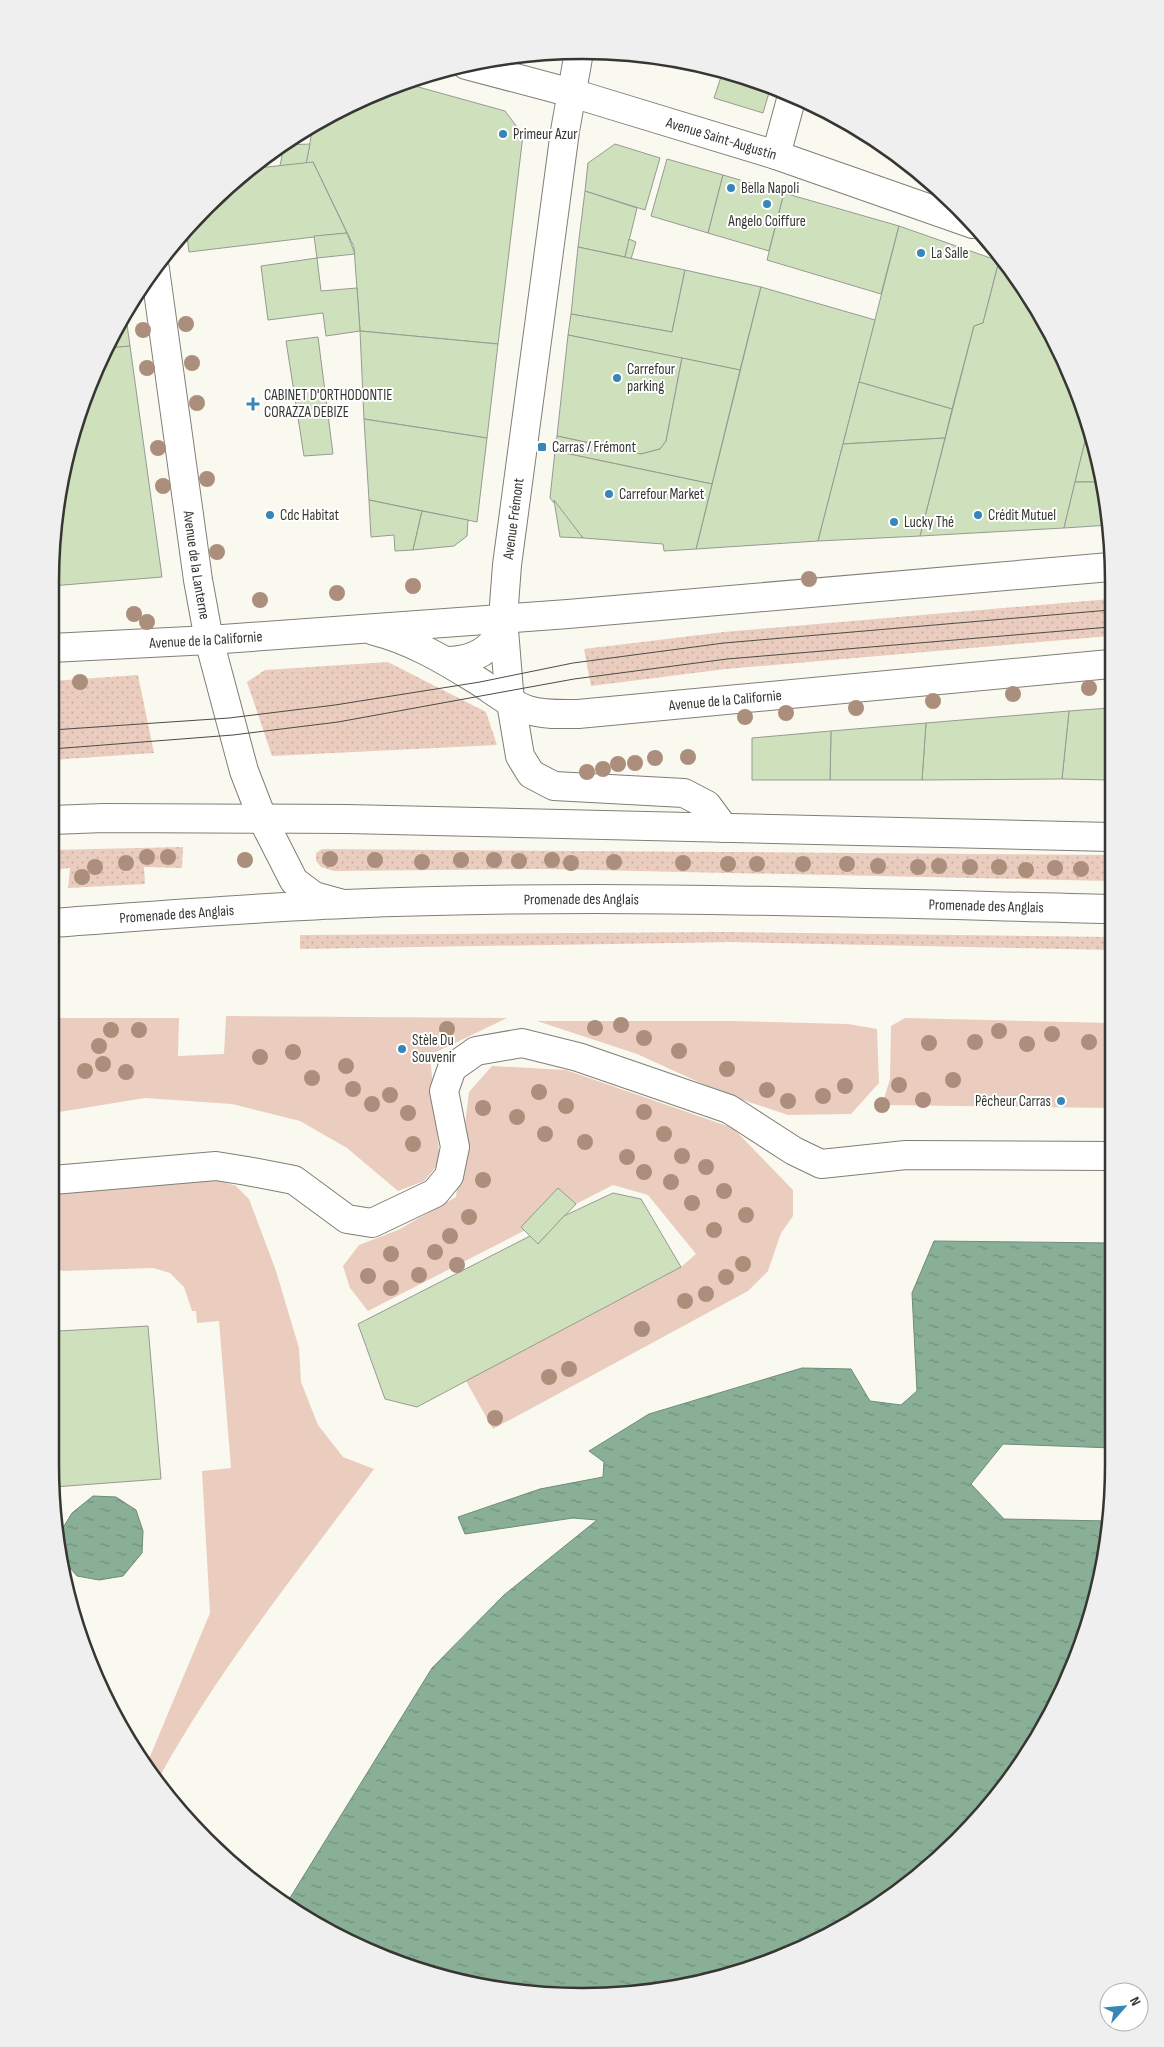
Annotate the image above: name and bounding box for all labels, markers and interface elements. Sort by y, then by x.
street label: Avenue Saint-Augustin [663,113,779,165]
place label: Primeur Azur [513,125,578,144]
marker: Primeur Azur [497,128,509,140]
place label: Bella Napoli [741,179,799,198]
marker: Bella Napoli [725,182,737,194]
marker: Angelo Coiffure [761,198,773,210]
place label: Angelo Coiffure [727,212,806,231]
place label: La Salle [931,244,969,263]
marker: La Salle [915,247,927,259]
place label: Carrefour parking [627,360,676,396]
marker: Carrefour parking [611,372,623,384]
place label: CABINET D'ORTHODONTIE CORAZZA DEBIZE [264,386,392,422]
marker: CABINET D'ORTHODONTIE CORAZZA DEBIZE [246,397,260,411]
place label: Carras / Frémont [552,438,637,457]
marker: Carras / Frémont [536,441,548,453]
street label: Avenue Frémont [499,476,529,561]
place label: Carrefour Market [619,485,705,504]
marker: Carrefour Market [603,488,615,500]
place label: Cdc Habitat [280,506,339,525]
place label: Crédit Mutuel [988,506,1056,525]
street label: Avenue de la Lanterne [178,509,214,621]
marker: Cdc Habitat [264,509,276,521]
marker: Crédit Mutuel [972,509,984,521]
place label: Lucky Thé [904,513,954,532]
marker: Lucky Thé [888,516,900,528]
street label: Avenue de la Californie [148,627,263,653]
street label: Avenue de la Californie [667,686,782,716]
street label: Promenade des Anglais [524,890,639,909]
street label: Promenade des Anglais [928,895,1044,917]
street label: Promenade des Anglais [119,901,235,928]
place label: Stèle Du Souvenir [412,1031,457,1067]
marker: Stèle Du Souvenir [396,1043,408,1055]
place label: Pêcheur Carras [975,1092,1051,1111]
marker: Pêcheur Carras [1055,1095,1067,1107]
north arrow [1099,1982,1149,2032]
text: N [1126,1994,1144,2009]

